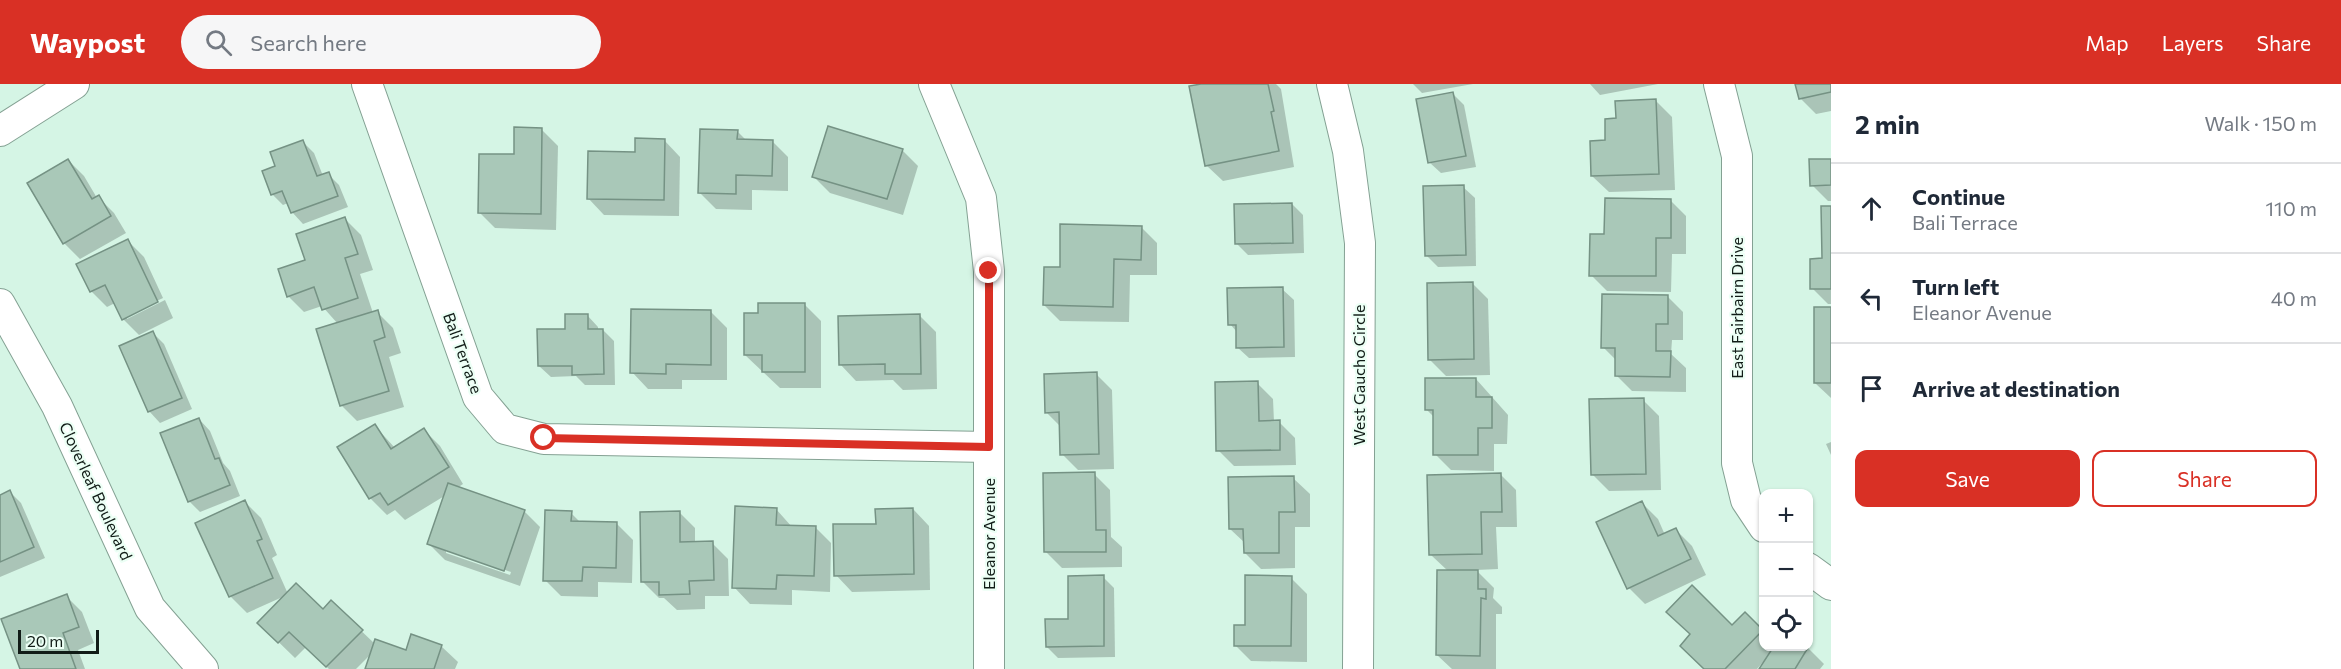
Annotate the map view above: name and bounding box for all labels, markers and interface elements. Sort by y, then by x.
search box [181,15,601,69]
text: Waypost [30,25,145,59]
icon: search [202,26,235,59]
text: Search here [250,29,367,56]
text: Map [2085,30,2129,55]
text: Layers [2162,30,2224,55]
text: Share [2257,30,2311,55]
text: 2 min [1855,108,1920,139]
text: Walk · 150 m [2205,111,2317,135]
text: Continue [1912,183,2005,210]
icon: ahead [1855,192,1888,225]
text: 110 m [2266,196,2317,220]
text: Bali Terrace [1912,210,2018,234]
street label: East Fairbairn Drive [1727,237,1746,379]
route end [975,257,1001,283]
text: Turn left [1912,273,1999,300]
icon: left [1855,282,1888,315]
text: 40 m [2271,286,2317,310]
text: Eleanor Avenue [1912,300,2052,324]
street label: West Gaucho Circle [1349,305,1368,445]
street label: Bali Terrace [440,310,487,396]
icon: arrive [1855,372,1888,405]
text: Arrive at destination [1912,375,2120,402]
street label: Cloverleaf Boulevard [56,419,137,563]
route start [530,424,556,450]
button: Save [1855,450,2080,507]
button: Share [2092,450,2317,507]
street label: Eleanor Avenue [979,478,998,590]
map controls [1759,489,1813,651]
button: + [1759,489,1813,543]
button: − [1759,543,1813,597]
button: locate [1759,597,1813,651]
scale bar [18,627,99,654]
text: 20 m [27,631,63,650]

